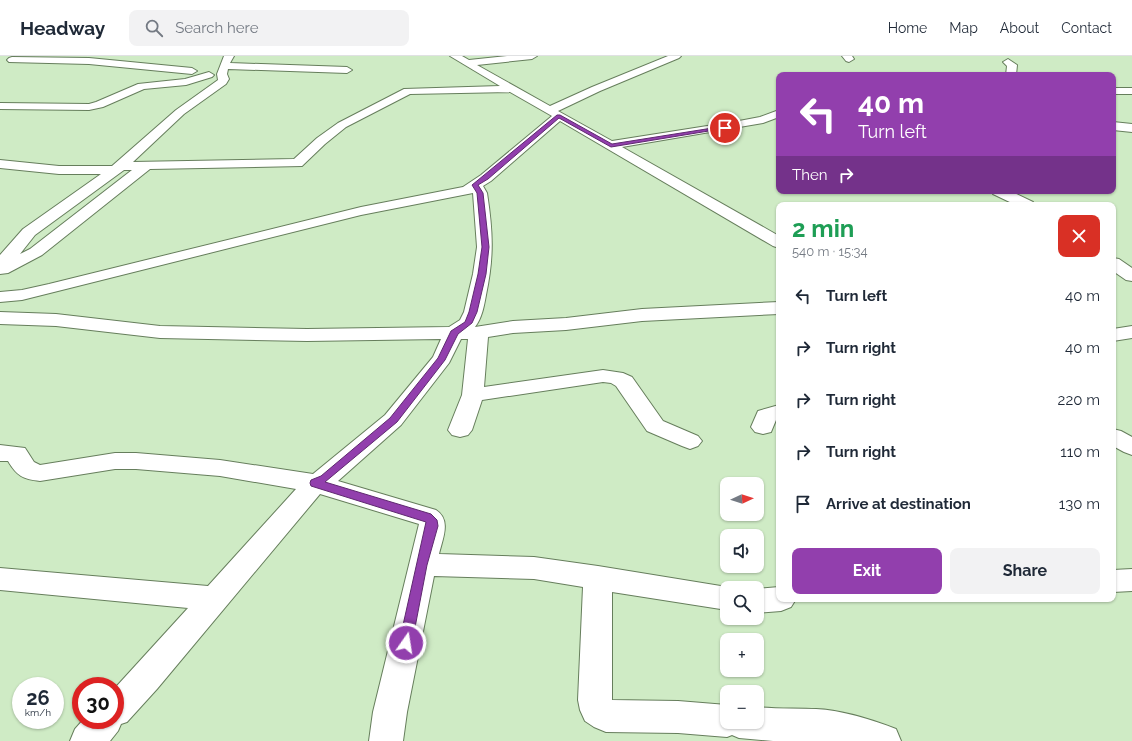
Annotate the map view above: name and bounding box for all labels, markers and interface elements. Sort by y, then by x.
search box [129,10,409,46]
text: Headway [20,17,105,39]
icon: search [143,17,165,39]
text: Search here [175,19,258,37]
text: Home [888,20,927,36]
text: Map [949,20,978,36]
text: About [1000,20,1039,36]
text: Contact [1061,20,1112,36]
text: 40 m [858,87,924,120]
icon: left [792,88,844,140]
pin [708,111,742,145]
icon: arrive [714,117,736,139]
text: Turn left [858,121,927,142]
icon: right [835,164,857,186]
text: Then [792,166,827,184]
text: 2 min [792,214,854,243]
button: close [1058,215,1100,257]
text: 540 m · 15:34 [792,244,868,259]
icon: left [792,285,814,307]
text: Turn left [826,287,887,305]
text: 40 m [1065,287,1100,305]
icon: right [792,337,814,359]
text: Turn right [826,339,896,357]
text: 40 m [1065,339,1100,357]
icon: right [792,389,814,411]
text: Turn right [826,391,896,409]
text: 220 m [1058,391,1100,409]
icon: right [792,441,814,463]
text: Turn right [826,443,896,461]
text: 110 m [1060,443,1100,461]
north arrow [720,477,764,521]
map controls [720,477,764,729]
icon: arrive [792,493,814,515]
text: Arrive at destination [826,495,971,513]
text: 130 m [1059,495,1100,513]
button: sound [720,529,764,573]
button: Exit [792,548,942,594]
button: Share [950,548,1100,594]
button: search [720,581,764,625]
position arrow [385,622,427,664]
button: + [720,633,764,677]
speed limit sign: 30 [72,677,124,729]
button: − [720,685,764,729]
text: 26 [26,686,50,710]
text: km/h [25,707,51,718]

